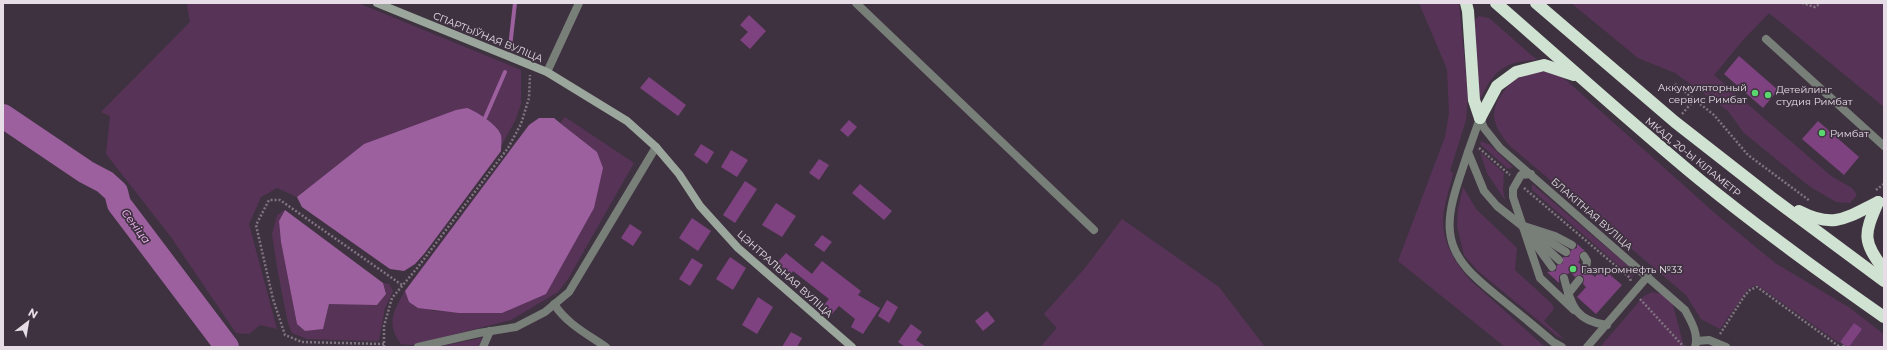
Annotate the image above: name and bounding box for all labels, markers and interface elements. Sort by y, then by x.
street label: СПАРТЫЎНАЯ ВУЛІЦА [431,9,545,65]
place label: Аккумуляторный сервис Римбат [1658,81,1747,106]
place label: Детейлинг студия Римбат [1776,83,1853,108]
marker: Аккумуляторный сервис Римбат [1750,88,1760,98]
marker: Детейлинг студия Римбат [1763,90,1773,100]
street label: МКАД, 20-Ы КІЛАМЕТР [1643,114,1743,200]
place label: Римбат [1830,127,1869,140]
marker: Римбат [1817,128,1827,138]
street label: БЛАКІТНАЯ ВУЛІЦА [1548,175,1636,253]
water label: Сеніца [118,206,154,247]
street label: ЦЭНТРАЛЬНАЯ ВУЛІЦА [734,228,836,321]
place label: Газпромнефть №33 [1581,263,1683,276]
marker: Газпромнефть №33 [1568,264,1578,274]
north arrow [8,302,48,342]
text: N [26,305,41,322]

